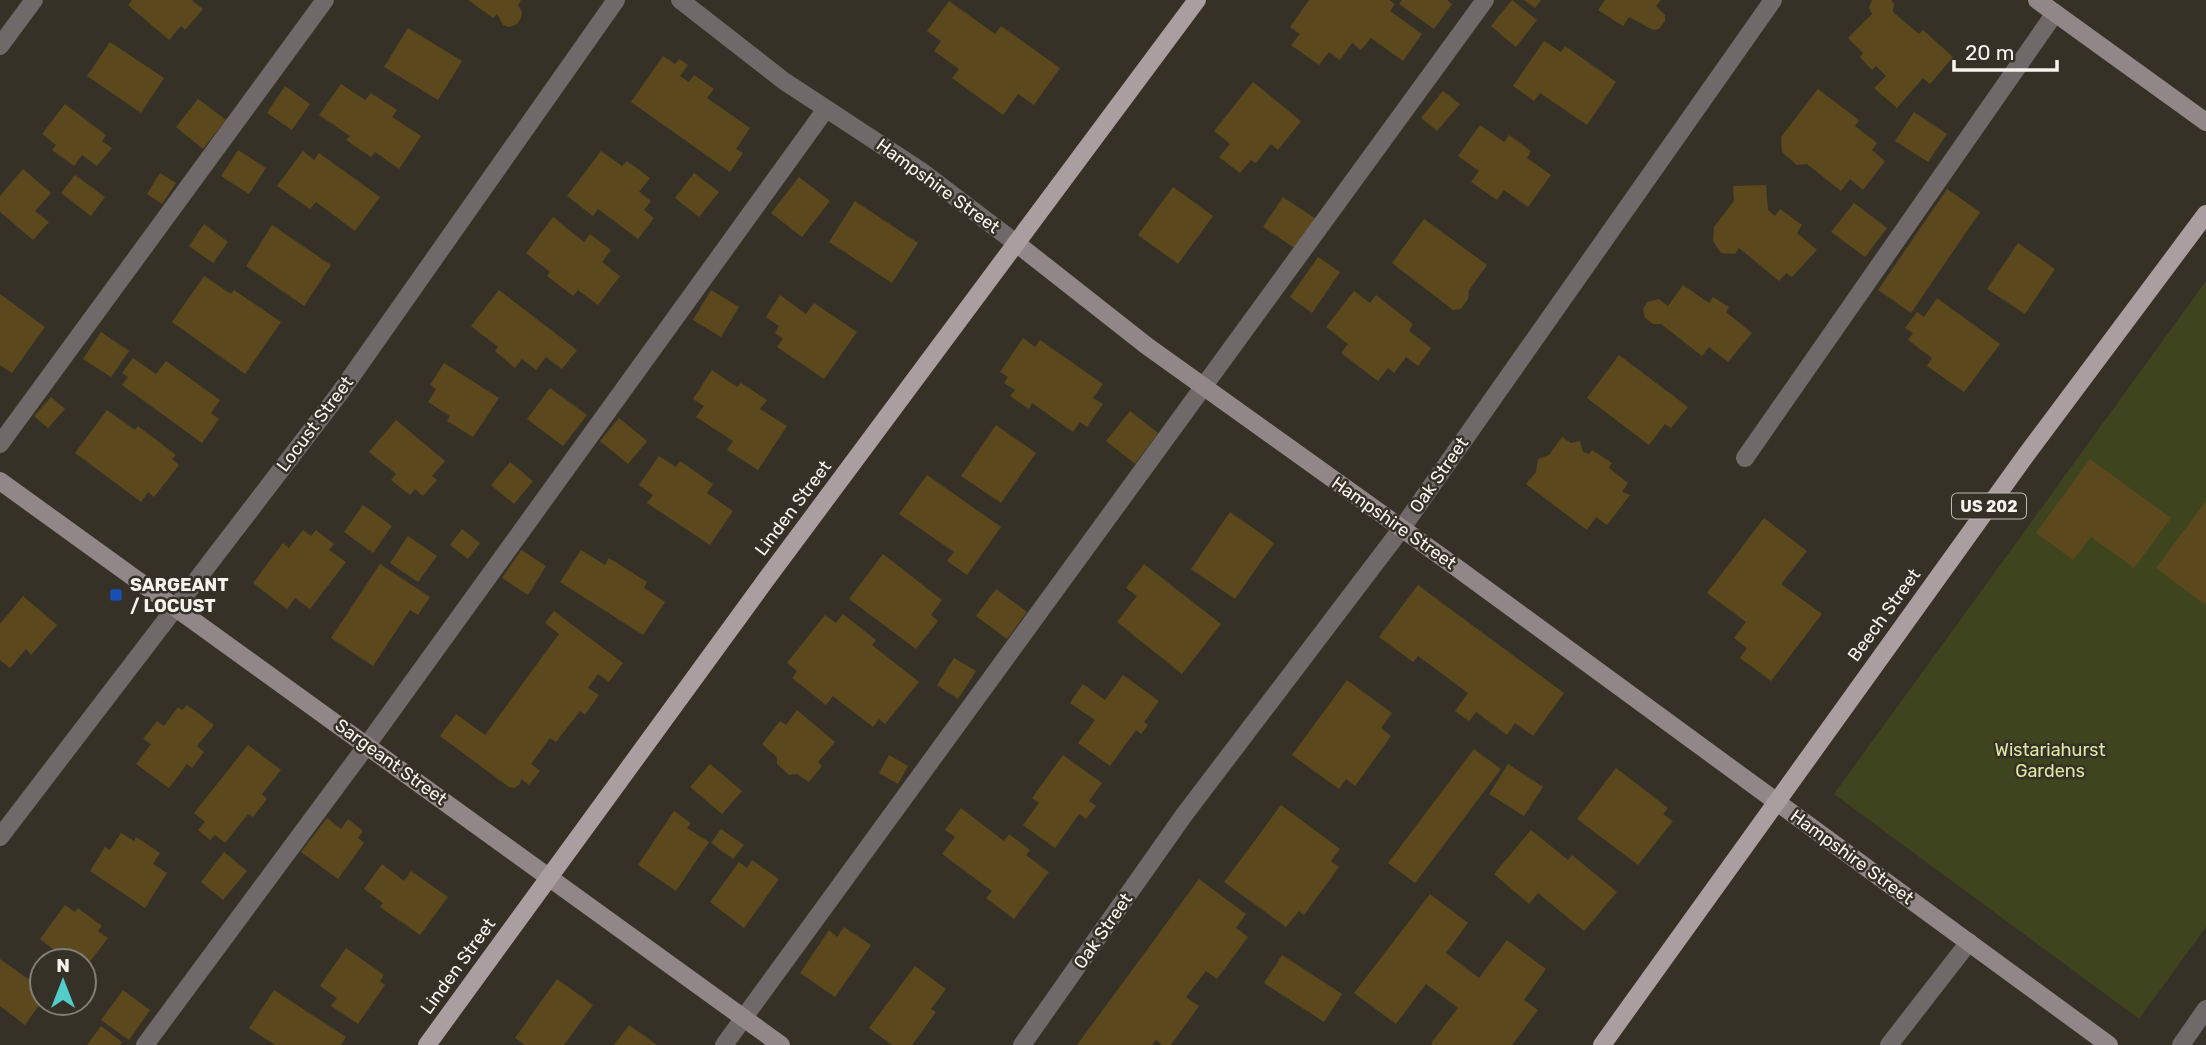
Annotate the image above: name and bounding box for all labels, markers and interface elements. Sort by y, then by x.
scale bar [1954,28,2057,72]
text: 20 m [1965,40,2014,65]
street label: Hampshire Street [872,134,1004,238]
street label: Locust Street [272,372,358,476]
street label: Oak Street [1405,433,1473,517]
street label: Linden Street [750,456,836,560]
street label: Hampshire Street [1327,472,1461,574]
road number: US 202 [1952,494,2026,519]
street label: Beech Street [1843,564,1925,666]
place label: SARGEANT / LOCUST [130,574,229,617]
marker: SARGEANT / LOCUST [108,587,124,603]
street label: Sargeant Street [331,714,451,810]
park label: Wistariahurst Gardens [1995,739,2105,782]
street label: Hampshire Street [1786,805,1918,909]
street label: Oak Street [1069,889,1137,973]
street label: Linden Street [416,914,500,1018]
north arrow [28,947,98,1017]
text: N [56,954,70,977]

